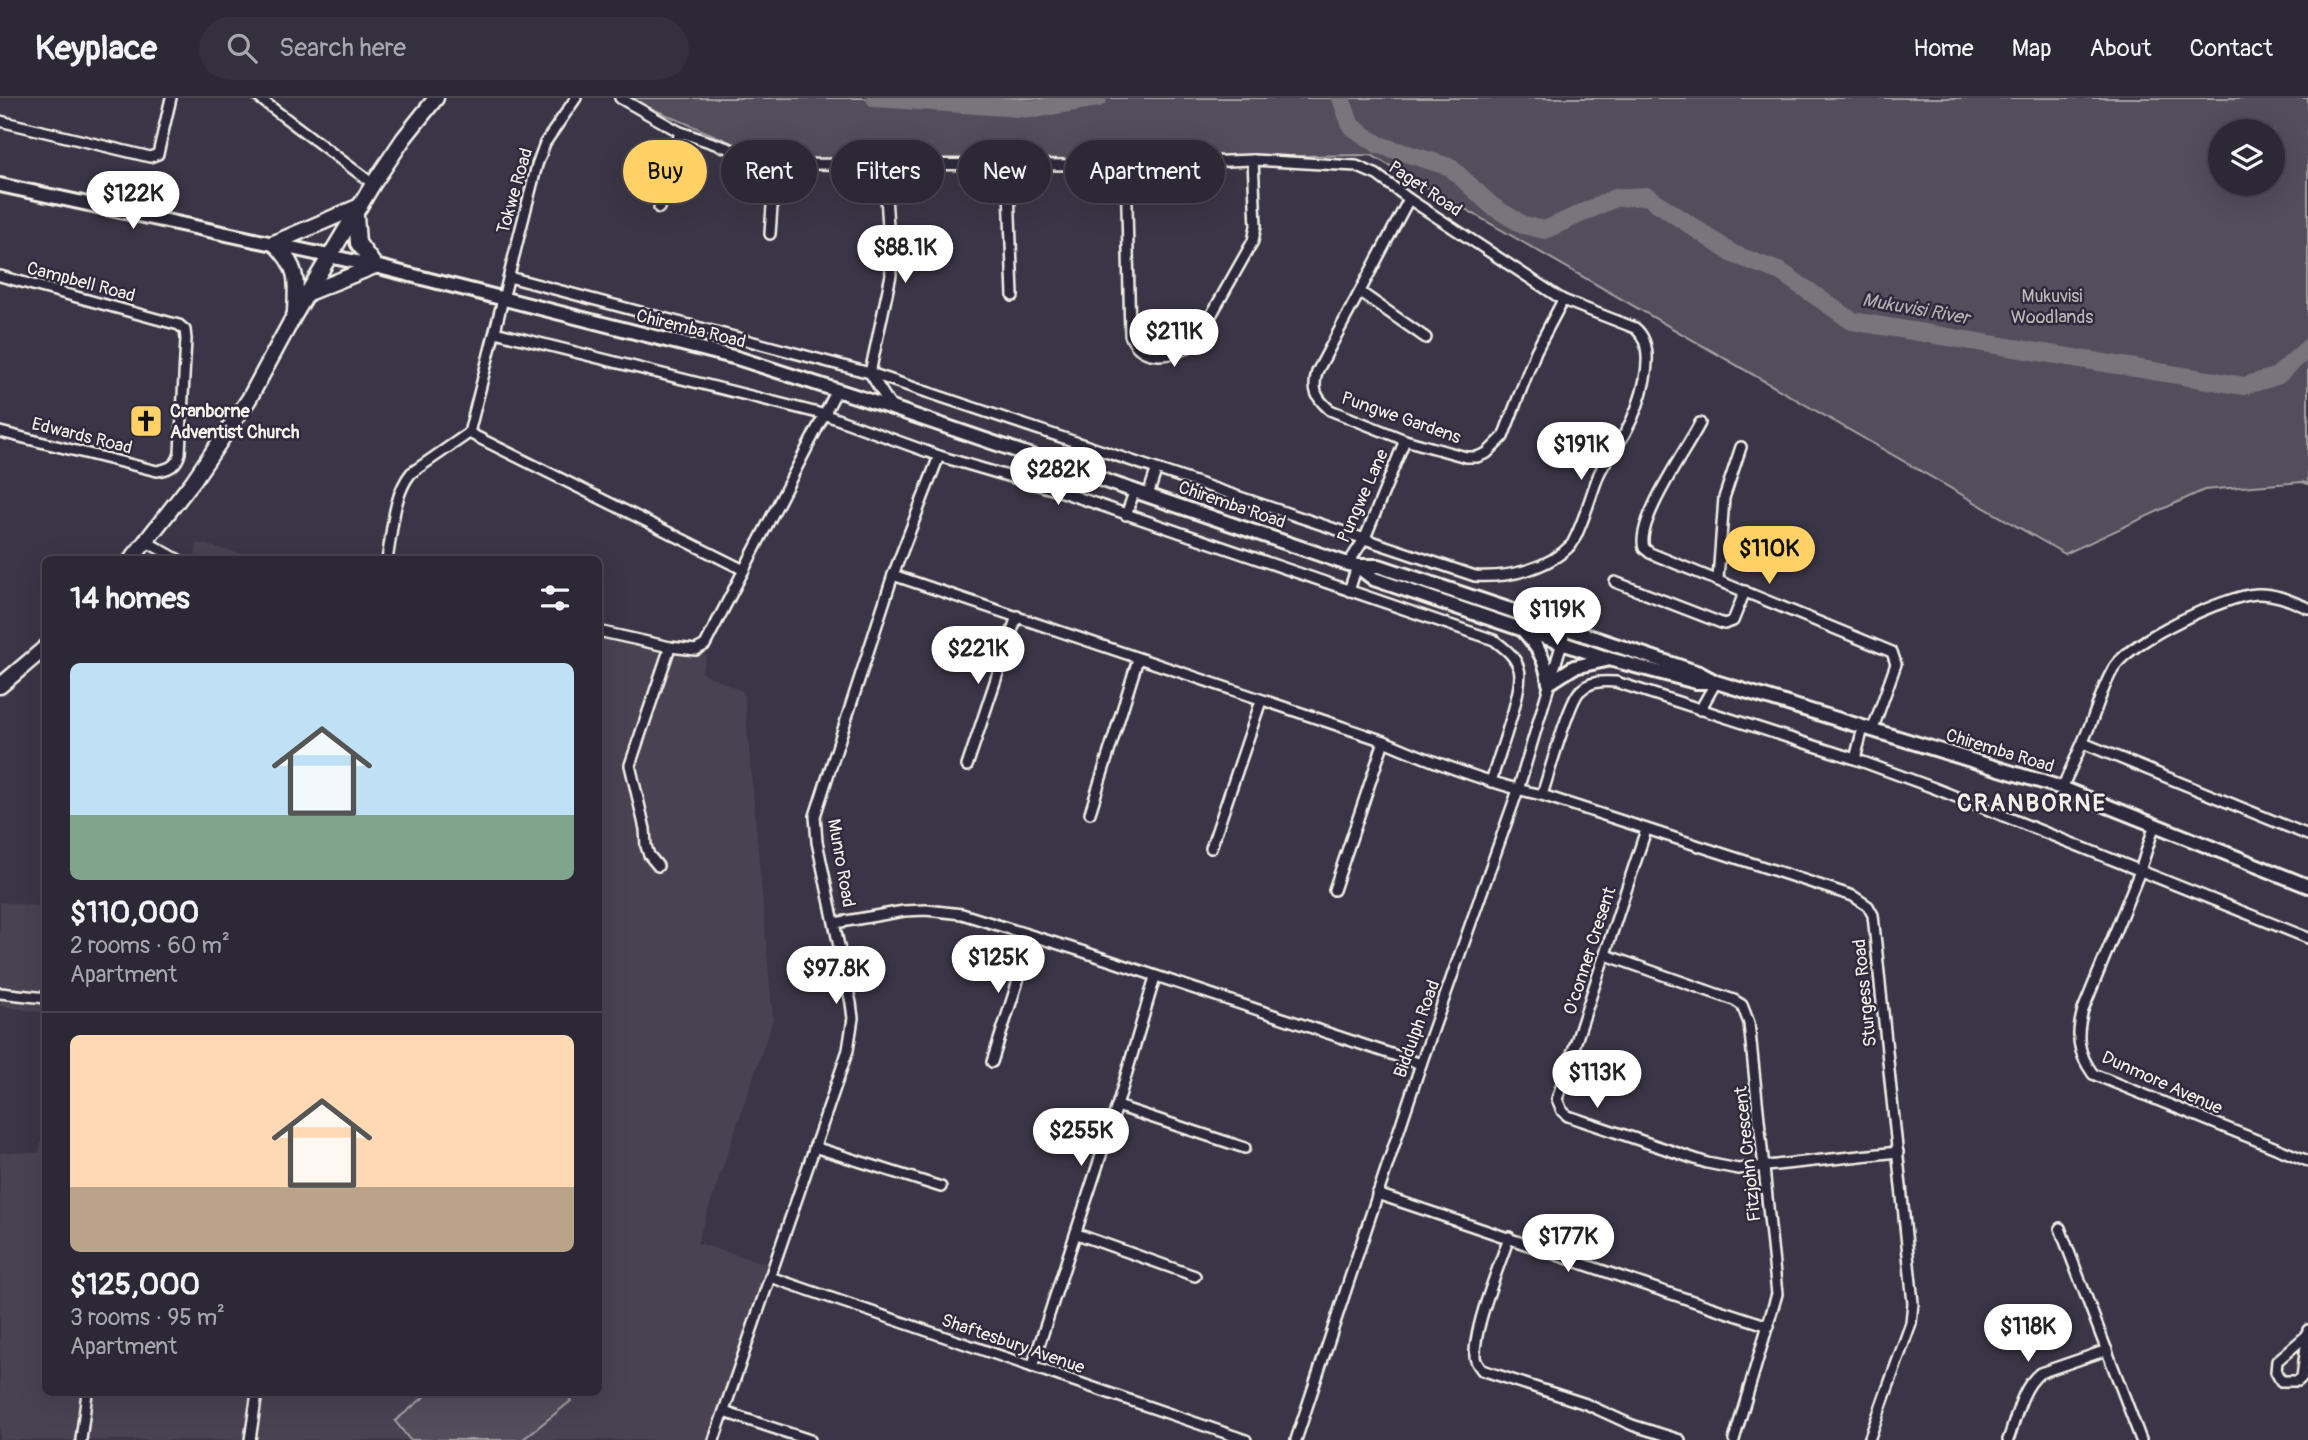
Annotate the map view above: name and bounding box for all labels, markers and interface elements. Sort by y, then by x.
search box [199,17,689,80]
text: Keyplace [35,28,157,69]
icon: search [223,29,261,67]
text: Search here [279,32,406,64]
text: Home [1913,34,1974,63]
text: Map [2012,34,2052,63]
text: About [2090,34,2152,63]
text: Contact [2190,34,2273,63]
map controls [2208,119,2285,196]
button: layers [2208,119,2285,196]
chip: Buy [623,140,707,203]
chip: Rent [721,140,817,203]
chip: Filters [831,140,944,203]
chip: New [958,140,1051,203]
chip: Apartment [1065,140,1225,203]
street label: Tokwe Road [492,145,538,237]
street label: Paget Road [1384,156,1466,222]
pin: $122K [84,172,182,231]
text: $122K [102,179,164,208]
pin: $88.1K [848,226,962,285]
text: $88.1K [873,233,937,262]
street label: Campbell Road [24,256,138,308]
park label: Mukuvisi Woodlands [2011,285,2093,329]
water label: Mukuvisi River [1861,288,1974,331]
street label: Chiremba Road [634,304,748,354]
pin: $211K [1125,310,1223,369]
text: $211K [1145,317,1203,346]
street label: Pungwe Gardens [1338,387,1464,449]
place label: Cranborne Adventist Church [170,400,300,444]
church icon: Cranborne Adventist Church [127,402,165,440]
street label: Edwards Road [29,412,135,460]
pin: $191K [1532,422,1630,482]
text: $191K [1553,430,1609,459]
street label: Pungwe Lane [1332,445,1394,546]
pin: $282K [1009,448,1107,507]
text: $282K [1026,455,1090,484]
street label: Chiremba Road [1175,476,1289,534]
pin: $110K [1720,526,1818,586]
text: $110K [1739,534,1799,563]
icon: filters [536,579,574,617]
text: 14 homes [70,580,190,617]
pin: $119K [1508,588,1606,647]
text: $119K [1529,595,1585,624]
pin: $221K [929,626,1027,686]
text: $221K [947,634,1009,663]
icon: home [259,708,385,834]
street label: Chiremba Road [1943,724,2057,778]
district label: CRANBORNE [1957,789,2107,818]
street label: Munro Road [822,817,860,909]
street label: O'conner Cresent [1559,883,1622,1018]
text: $110,000 [70,894,199,931]
text: 2 rooms · 60 m² [70,931,230,960]
pin: $125K [949,936,1047,995]
street label: Sturgess Road [1848,938,1882,1048]
text: $125K [968,943,1028,972]
pin: $97.8K [779,946,893,1006]
text: $97.8K [803,954,869,983]
text: Apartment [70,960,177,989]
street label: Biddulph Road [1389,977,1445,1081]
street label: Dunmore Avenue [2098,1046,2226,1120]
pin: $113K [1548,1051,1646,1110]
text: $113K [1568,1058,1626,1087]
icon: home [259,1080,385,1206]
street label: Fitzjohn Crescent [1729,1084,1767,1223]
pin: $255K [1032,1108,1130,1168]
text: $255K [1049,1116,1113,1145]
pin: $177K [1519,1214,1617,1274]
text: $177K [1538,1222,1598,1251]
text: $125,000 [70,1266,200,1303]
text: 3 rooms · 95 m² [70,1303,225,1332]
pin: $118K [1979,1304,2077,1364]
street label: Shaftesbury Avenue [938,1309,1088,1379]
text: $118K [2000,1312,2056,1341]
text: Apartment [70,1332,177,1361]

